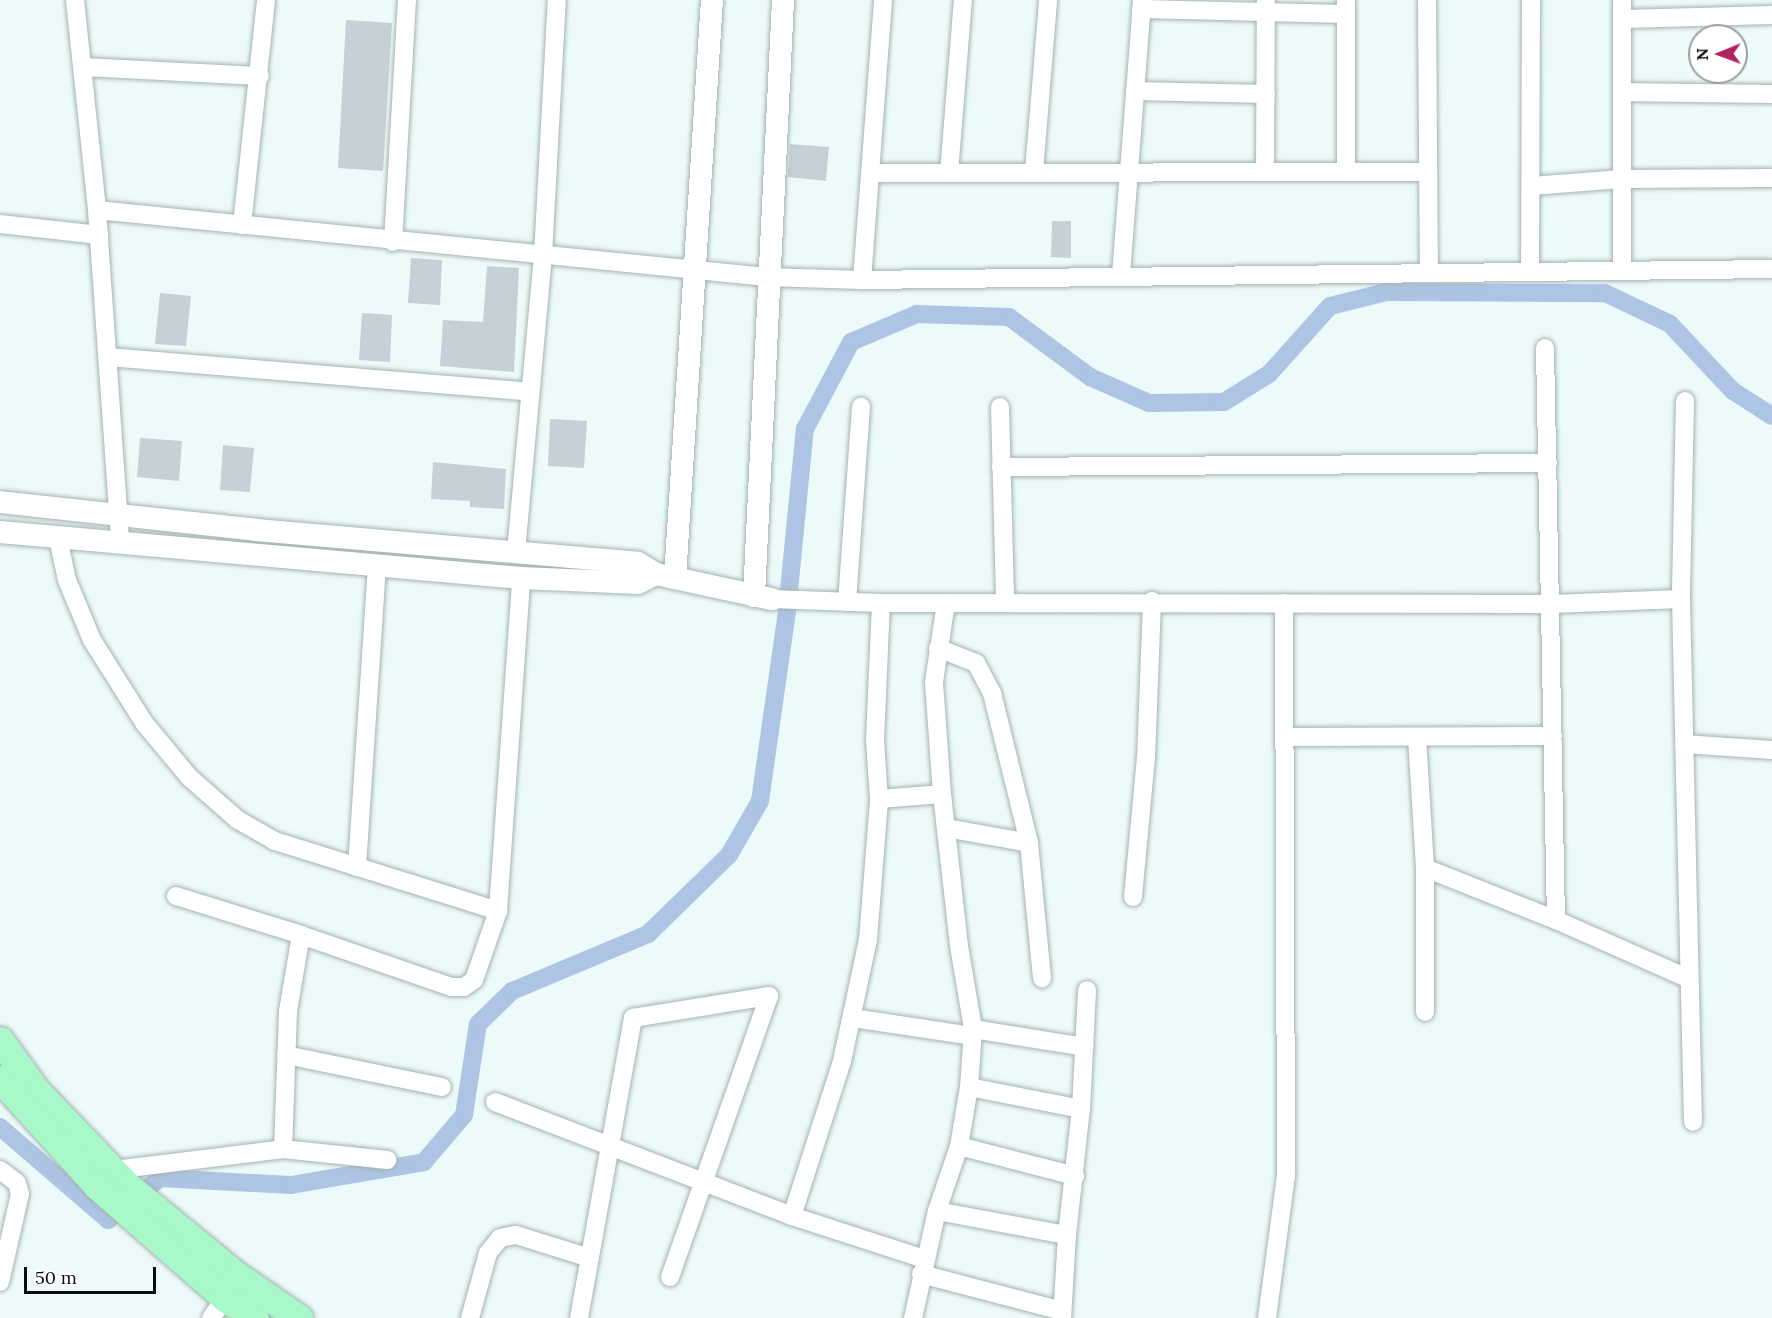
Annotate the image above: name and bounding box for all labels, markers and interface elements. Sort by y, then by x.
north arrow [1688,24,1748,84]
text: N [1692,48,1712,61]
scale bar [27,1255,159,1293]
text: 50 m [35,1266,77,1289]

